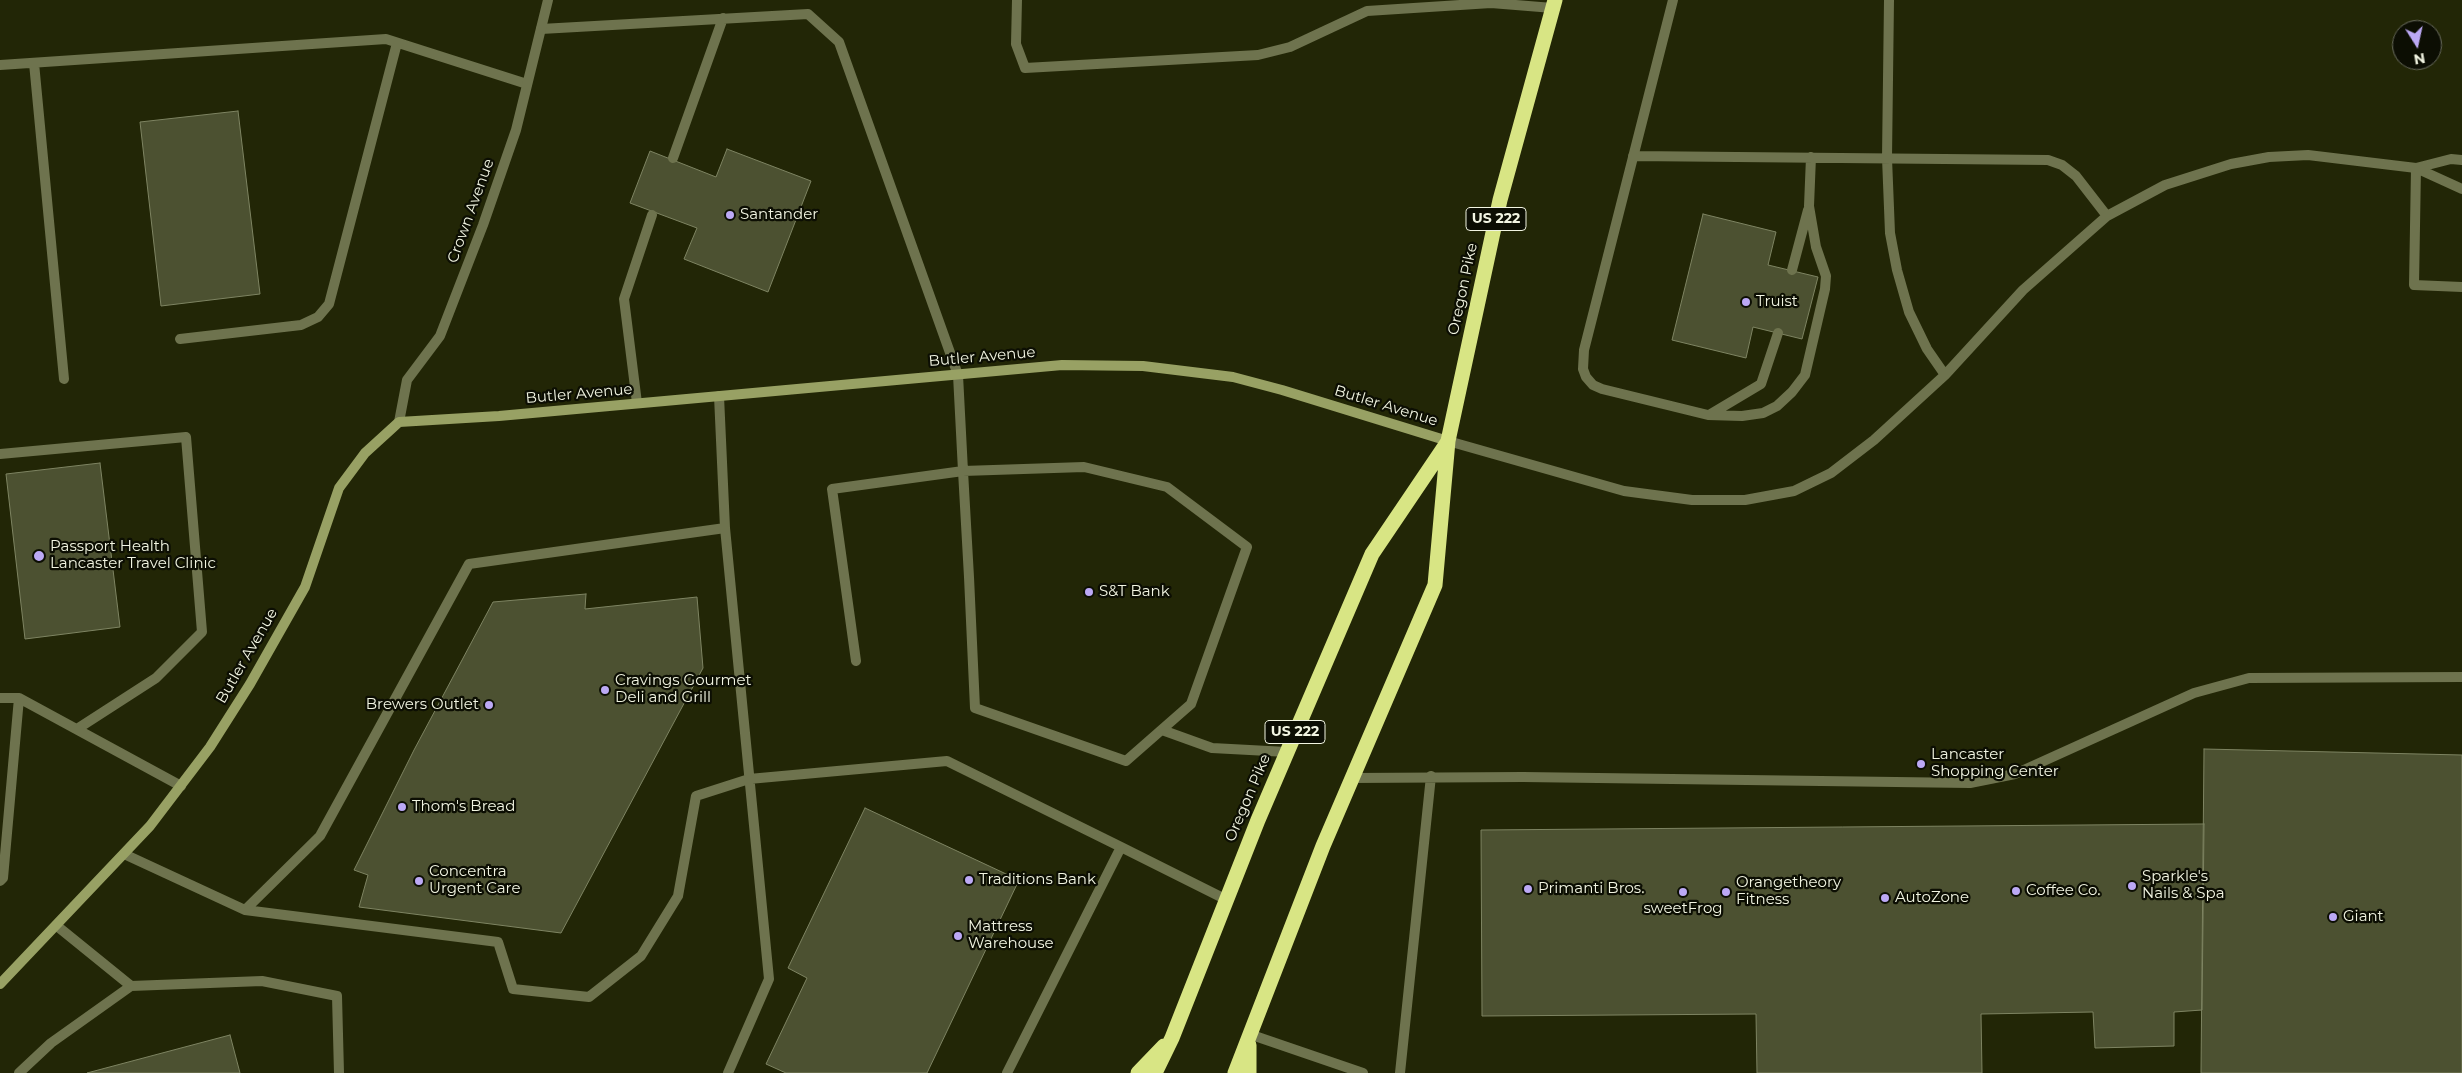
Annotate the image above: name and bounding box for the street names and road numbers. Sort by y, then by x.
street label: Crown Avenue [444,156,498,266]
road number: US 222 [1466,208,1526,230]
street label: Oregon Pike [1444,241,1482,337]
street label: Butler Avenue [928,343,1036,371]
street label: Butler Avenue [525,380,633,408]
street label: Butler Avenue [1332,382,1440,430]
street label: Butler Avenue [212,605,282,707]
road number: US 222 [1265,720,1325,744]
street label: Oregon Pike [1221,751,1275,845]

